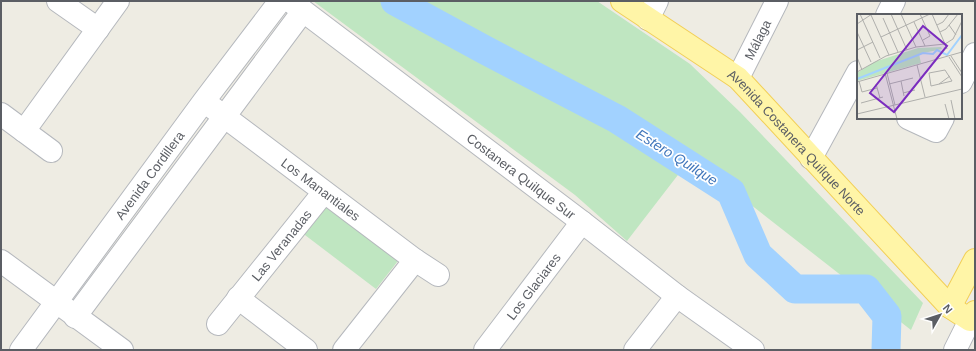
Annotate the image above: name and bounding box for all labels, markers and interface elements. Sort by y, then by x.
inset map [857,14,962,119]
street label: Málaga [742,17,775,62]
street label: Avenida Costanera Quilque Norte [725,66,868,218]
water label: Estero Quilque [633,126,721,188]
street label: Avenida Cordillera [112,128,188,223]
street label: Costanera Quilque Sur [464,130,579,223]
street label: Los Manantiales [278,155,363,224]
street label: Las Veranadas [249,207,315,284]
street label: Los Glaciares [504,250,564,323]
north arrow [920,295,960,335]
text: N [941,302,955,316]

